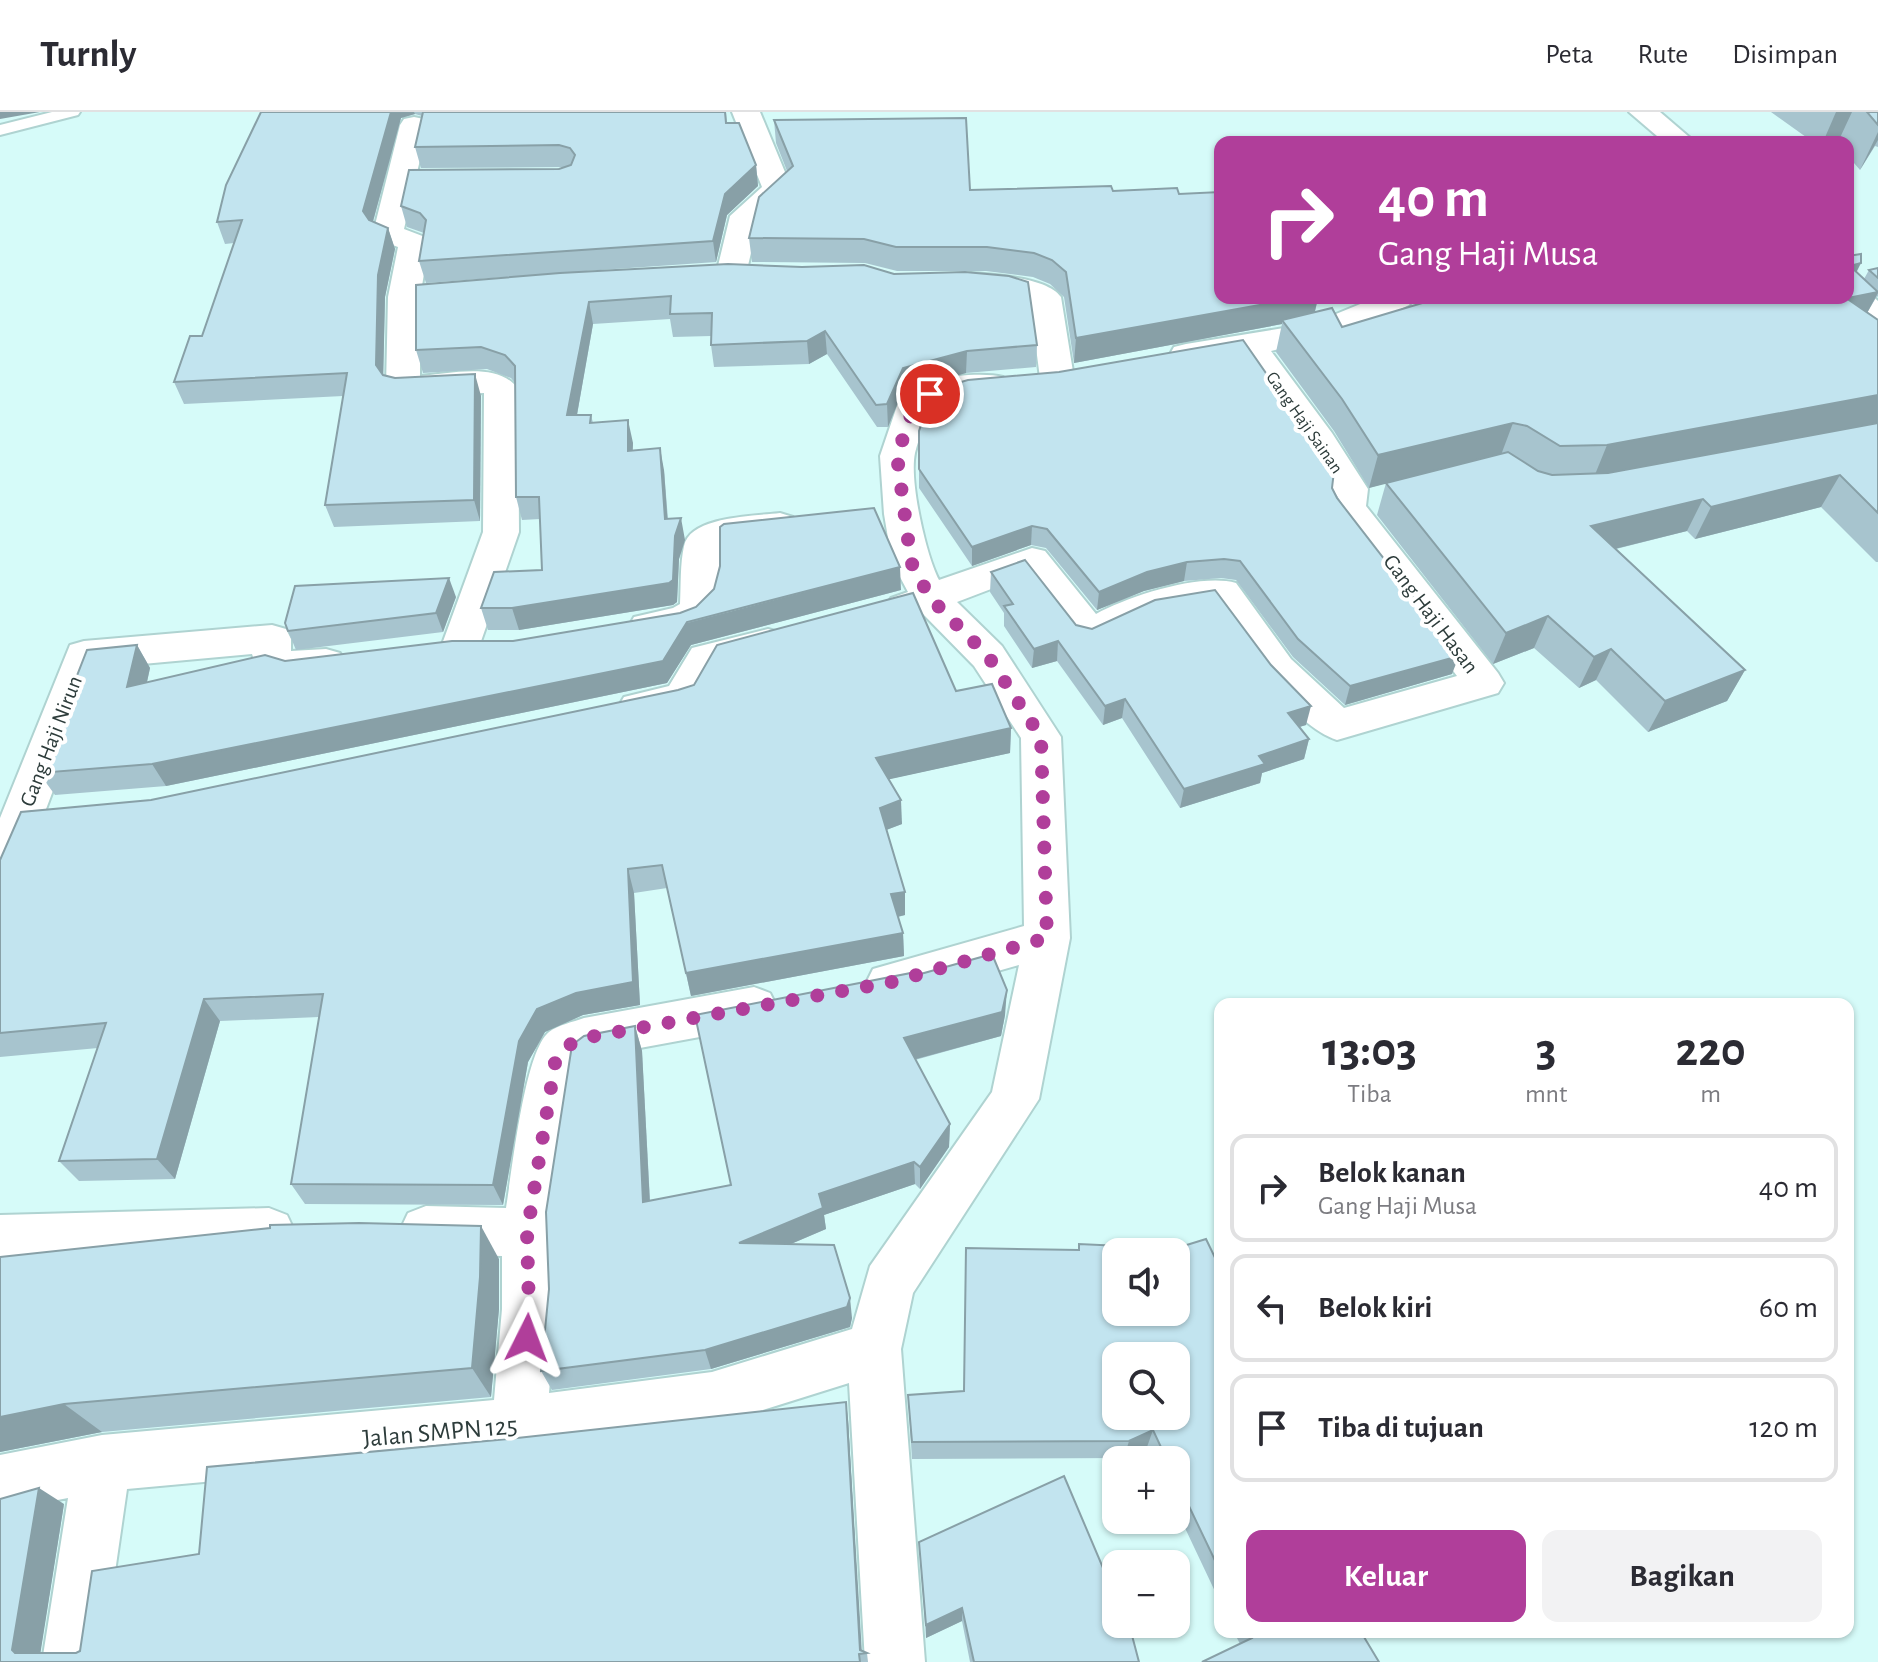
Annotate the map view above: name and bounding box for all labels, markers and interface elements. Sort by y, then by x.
text: Turnly [40,36,136,74]
text: Peta [1545,41,1594,69]
text: Rute [1638,41,1688,69]
text: Disimpan [1732,41,1838,69]
icon: right [1246,168,1350,272]
text: 40 m [1378,171,1489,227]
text: Gang Haji Musa [1378,236,1598,272]
pin [896,360,964,428]
street label: Gang Haji Sainan [1262,369,1346,477]
icon: arrive [908,372,952,416]
street label: Gang Haji Hasan [1379,551,1483,677]
street label: Gang Haji Nirun [16,673,86,809]
text: 13:03 [1322,1027,1417,1075]
text: 3 [1536,1027,1557,1075]
text: 220 [1676,1027,1746,1075]
text: Tiba [1347,1081,1392,1107]
text: mnt [1525,1081,1567,1107]
text: m [1700,1081,1721,1107]
text: Belok kanan [1318,1158,1466,1188]
icon: right [1250,1166,1294,1210]
text: 40 m [1759,1173,1818,1203]
text: Gang Haji Musa [1318,1193,1477,1219]
map controls [1102,1238,1190,1638]
button: sound [1102,1238,1190,1326]
icon: left [1250,1286,1294,1330]
text: Belok kiri [1318,1293,1432,1323]
text: 60 m [1759,1293,1818,1323]
position arrow [485,1296,569,1380]
button: search [1102,1342,1190,1430]
icon: arrive [1250,1406,1294,1450]
street label: Jalan SMPN 125 [361,1412,519,1452]
text: Tiba di tujuan [1318,1413,1484,1443]
text: 120 m [1749,1413,1818,1443]
button: + [1102,1446,1190,1534]
button: Keluar [1246,1530,1526,1622]
button: Bagikan [1542,1530,1822,1622]
button: − [1102,1550,1190,1638]

